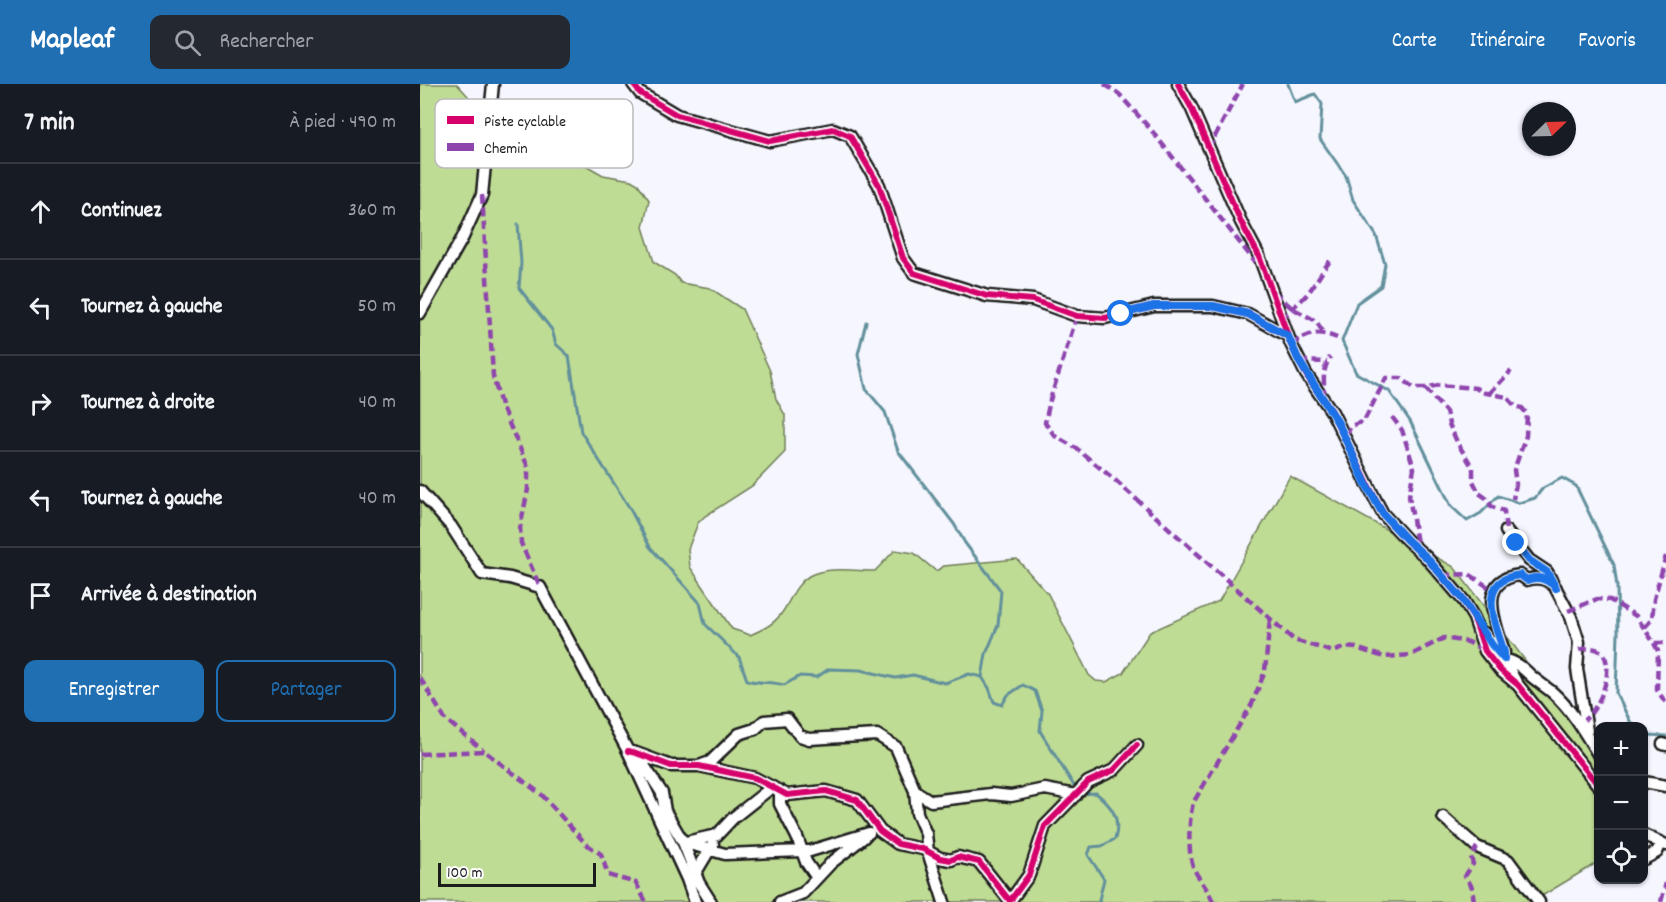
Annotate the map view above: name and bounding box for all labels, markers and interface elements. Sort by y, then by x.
search box [150,15,570,69]
text: Mapleaf [30,22,114,62]
icon: search [171,26,204,59]
text: Rechercher [219,27,313,58]
text: Carte [1392,27,1437,57]
text: Itinéraire [1470,27,1545,57]
text: Favoris [1578,27,1636,57]
legend [435,99,633,168]
north arrow [1522,102,1576,156]
text: 7 min [24,105,75,142]
text: À pied · 490 m [290,109,396,137]
text: Piste cyclable [484,111,566,134]
text: Chemin [484,138,528,161]
icon: ahead [24,195,57,228]
text: Continuez [81,196,162,227]
text: 360 m [348,197,396,225]
icon: left [24,291,57,324]
text: Tournez à gauche [81,292,223,323]
text: 50 m [358,293,396,321]
route start [1107,300,1133,326]
icon: right [24,387,57,420]
text: Tournez à droite [81,388,215,419]
text: 40 m [358,389,396,417]
icon: left [24,483,57,516]
text: Tournez à gauche [81,484,223,515]
text: 40 m [358,485,396,513]
route end [1502,529,1528,555]
icon: arrive [24,579,57,612]
text: Arrivée à destination [81,580,257,611]
button: Enregistrer [24,660,204,722]
button: Partager [216,660,396,722]
map controls [1594,722,1648,884]
button: + [1594,722,1648,776]
button: − [1594,776,1648,830]
button: locate [1594,830,1648,884]
scale bar [438,860,596,888]
text: 100 m [447,862,483,885]

